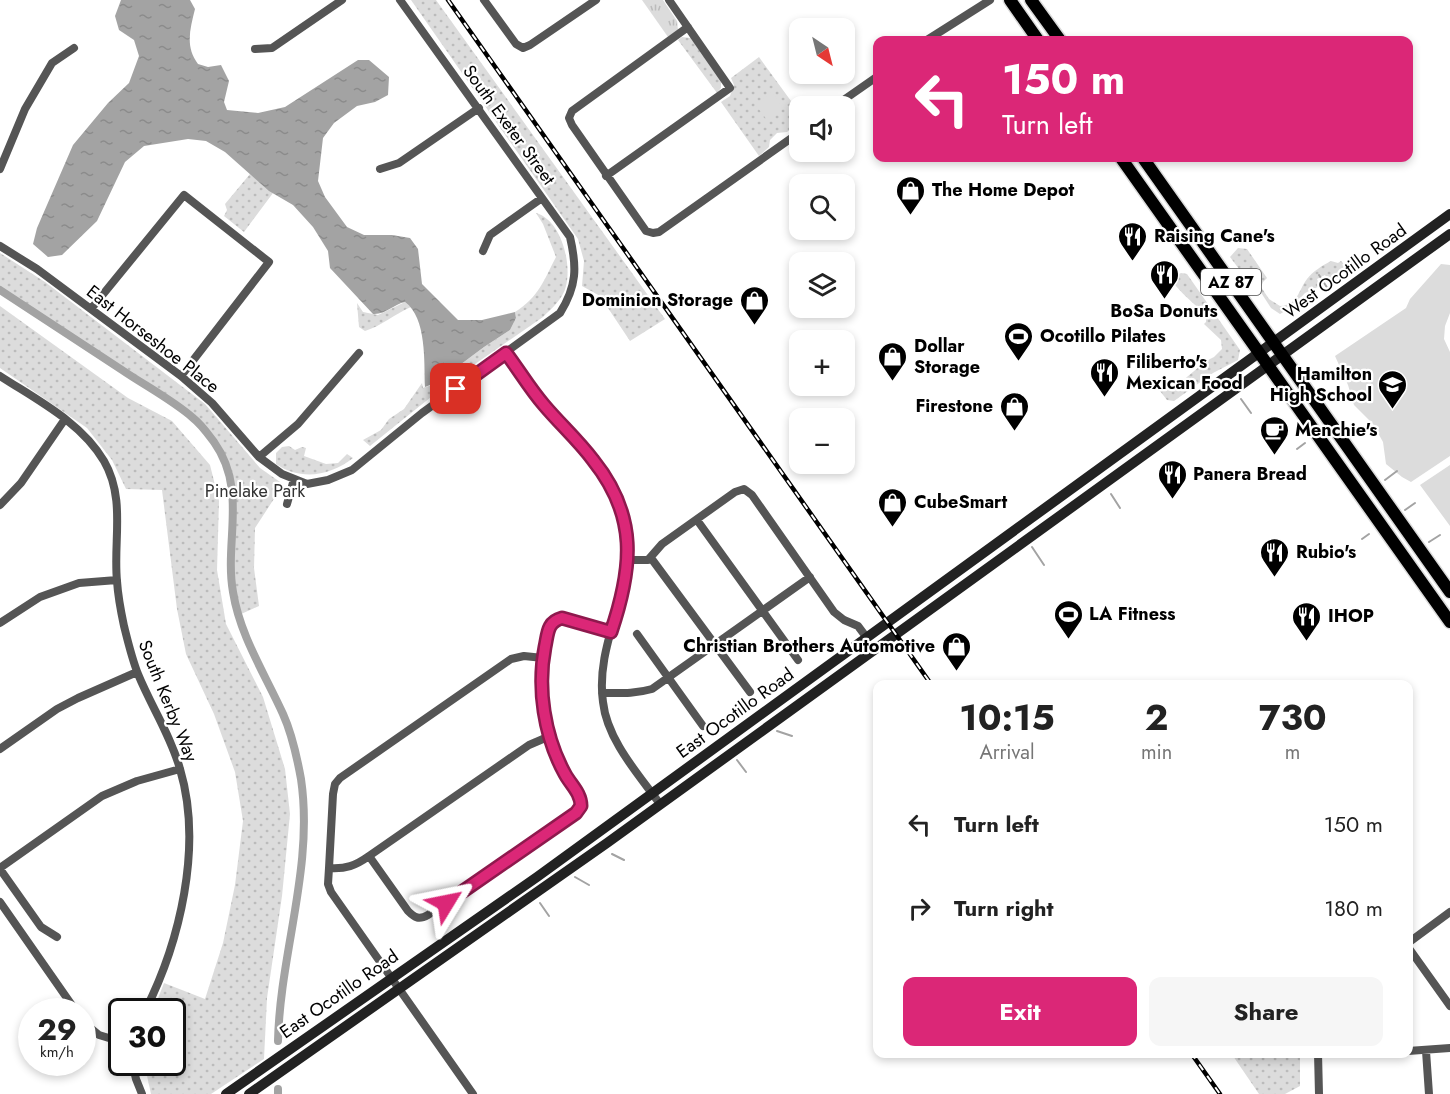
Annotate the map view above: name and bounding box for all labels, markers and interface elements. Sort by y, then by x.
north arrow [789,18,855,84]
map controls [789,18,855,474]
text: 150 m [1002,49,1125,110]
street label: South Exeter Street [456,60,562,191]
icon: left [903,60,981,138]
button: sound [789,96,855,162]
text: Turn left [1002,105,1092,144]
button: search [789,174,855,240]
shop icon: The Home Depot [895,174,927,216]
place label: The Home Depot [932,177,1075,203]
street label: West Ocotillo Road [1278,217,1412,325]
restaurant icon: Raising Cane's [1117,220,1149,262]
place label: Raising Cane's [1154,223,1275,249]
button: layers [789,252,855,318]
restaurant icon: BoSa Donuts [1148,258,1180,300]
road number: AZ 87 [1201,269,1261,295]
street label: East Horseshoe Place [81,279,225,399]
shop icon: Dominion Storage [738,284,770,326]
place label: Dominion Storage [582,287,733,313]
place label: BoSa Donuts [1110,298,1218,324]
sports icon: Ocotillo Pilates [1003,320,1035,362]
place label: Ocotillo Pilates [1040,323,1166,349]
button: + [789,330,855,396]
place label: Dollar Storage [914,333,980,380]
shop icon: Dollar Storage [877,340,909,382]
place label: Filiberto's Mexican Food [1126,349,1243,396]
restaurant icon: Filiberto's Mexican Food [1089,356,1121,398]
place label: Hamilton High School [1270,361,1372,408]
pin [430,363,481,414]
school or university icon: Hamilton High School [1377,368,1409,410]
icon: arrive [439,372,472,405]
shop icon: Firestone [998,390,1030,432]
place label: Firestone [915,393,993,419]
button: − [789,408,855,474]
cafe icon: Menchie's [1258,414,1290,456]
place label: Menchie's [1295,417,1378,443]
restaurant icon: Panera Bread [1156,458,1188,500]
place label: Panera Bread [1193,461,1307,487]
park label: Pinelake Park [205,478,305,504]
shop icon: CubeSmart [877,486,909,528]
place label: CubeSmart [914,489,1007,515]
restaurant icon: Rubio's [1259,536,1291,578]
place label: Rubio's [1296,539,1356,565]
sports icon: LA Fitness [1052,598,1084,640]
restaurant icon: IHOP [1291,600,1323,642]
place label: LA Fitness [1089,601,1175,627]
place label: IHOP [1328,603,1374,629]
shop icon: Christian Brothers Automotive [940,630,972,672]
place label: Christian Brothers Automotive [683,633,935,659]
street label: South Kerby Way [132,636,204,766]
street label: East Ocotillo Road [671,661,799,765]
text: 10:15 [959,691,1055,743]
text: 2 [1145,691,1168,743]
text: 730 [1259,691,1327,743]
text: Arrival [979,738,1035,767]
text: min [1141,738,1172,767]
text: m [1285,738,1300,767]
icon: left [903,808,936,841]
text: Turn left [954,808,1039,840]
text: 150 m [1324,808,1383,840]
position arrow [414,871,478,935]
icon: right [903,892,936,925]
text: Turn right [954,892,1054,924]
text: 180 m [1324,892,1383,924]
street label: East Ocotillo Road [274,943,404,1045]
button: Exit [903,977,1137,1046]
button: Share [1149,977,1383,1046]
speed limit sign: 30 [108,998,186,1076]
text: 29 [37,1008,77,1051]
text: km/h [40,1041,74,1063]

